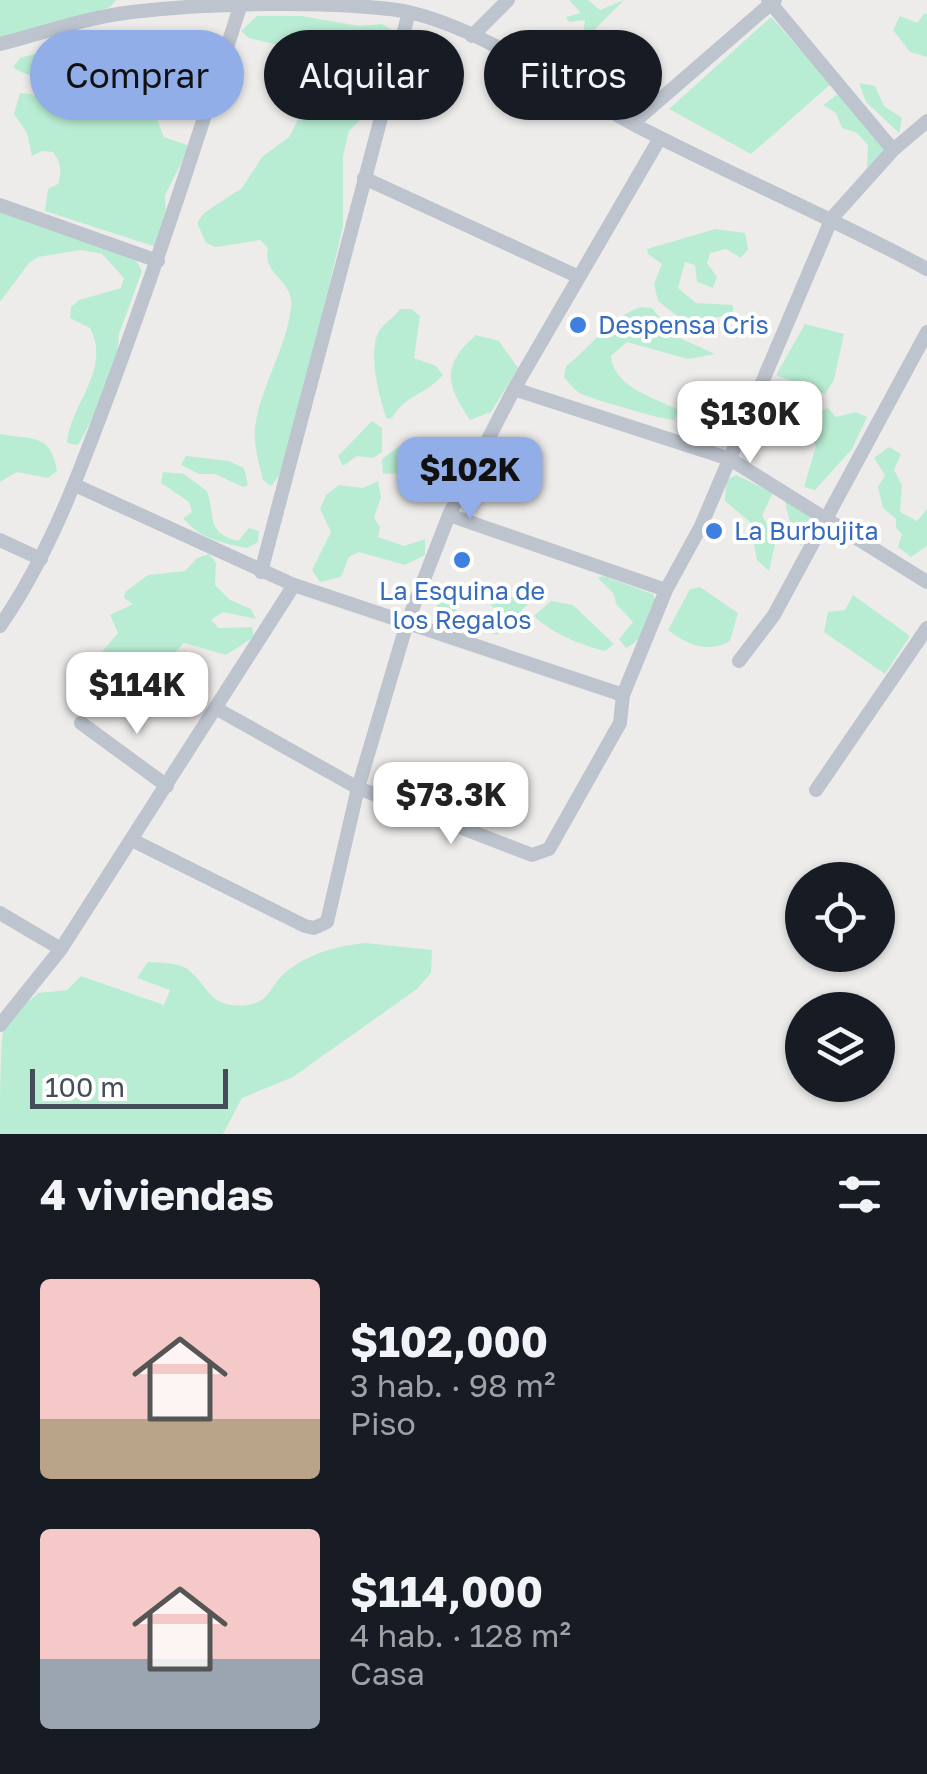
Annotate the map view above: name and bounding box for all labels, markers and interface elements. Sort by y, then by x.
chip: Comprar [30,30,244,120]
chip: Alquilar [264,30,464,120]
chip: Filtros [484,30,662,120]
place label: Despensa Cris [598,309,769,340]
marker: Despensa Cris [567,314,589,336]
pin: $130K [680,381,820,466]
text: $130K [699,394,801,432]
pin: $102K [400,437,540,522]
text: $102K [419,450,521,488]
place label: La Burbujita [734,515,879,546]
marker: La Burbujita [703,520,725,542]
marker: La Esquina de los Regalos [451,549,473,571]
place label: La Esquina de los Regalos [379,575,545,635]
pin: $114K [67,652,207,737]
text: $114K [88,665,186,703]
pin: $73.3K [370,762,532,847]
text: $73.3K [395,775,507,813]
map controls [785,862,895,1102]
button: locate [785,862,895,972]
button: layers [785,992,895,1102]
scale bar [30,1064,228,1108]
text: 100 m [45,1070,125,1103]
icon: filters [832,1167,887,1222]
text: 4 viviendas [40,1169,274,1219]
text: $102,000 [350,1316,548,1366]
icon: home [120,1319,240,1439]
text: 3 hab. · 98 m² [350,1366,555,1404]
text: Piso [350,1404,416,1442]
text: $114,000 [350,1566,543,1616]
icon: home [120,1569,240,1689]
text: 4 hab. · 128 m² [350,1616,571,1654]
text: Casa [350,1654,425,1692]

